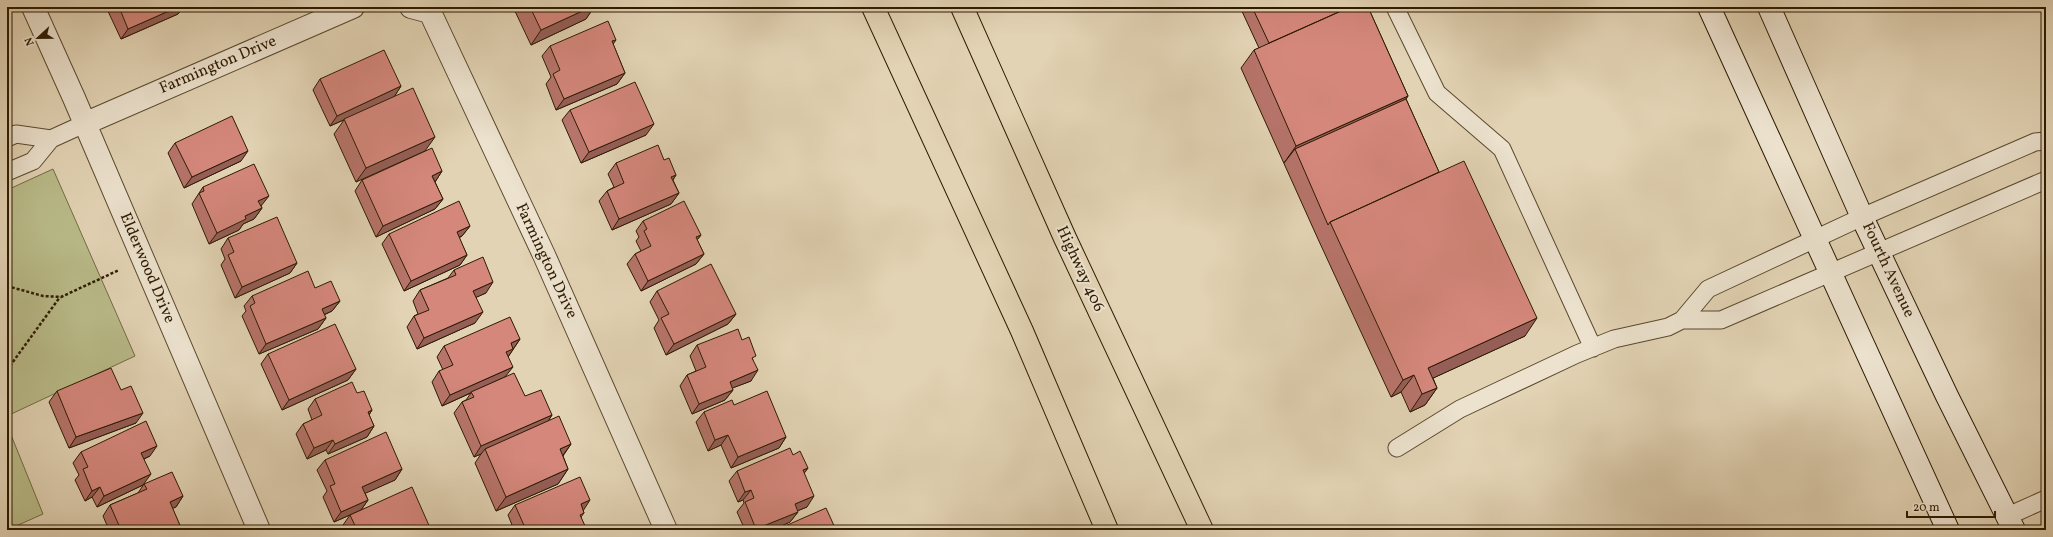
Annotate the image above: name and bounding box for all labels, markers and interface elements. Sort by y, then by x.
north arrow [18,18,58,58]
street label: Farmington Drive [156,30,280,100]
text: N [22,35,39,48]
street label: Farmington Drive [510,200,582,322]
street label: Elderwood Drive [114,209,180,327]
street label: Fourth Avenue [1856,219,1920,321]
street label: Highway 406 [1051,223,1109,315]
scale bar [1907,493,1995,519]
text: 20 m [1913,500,1940,516]

